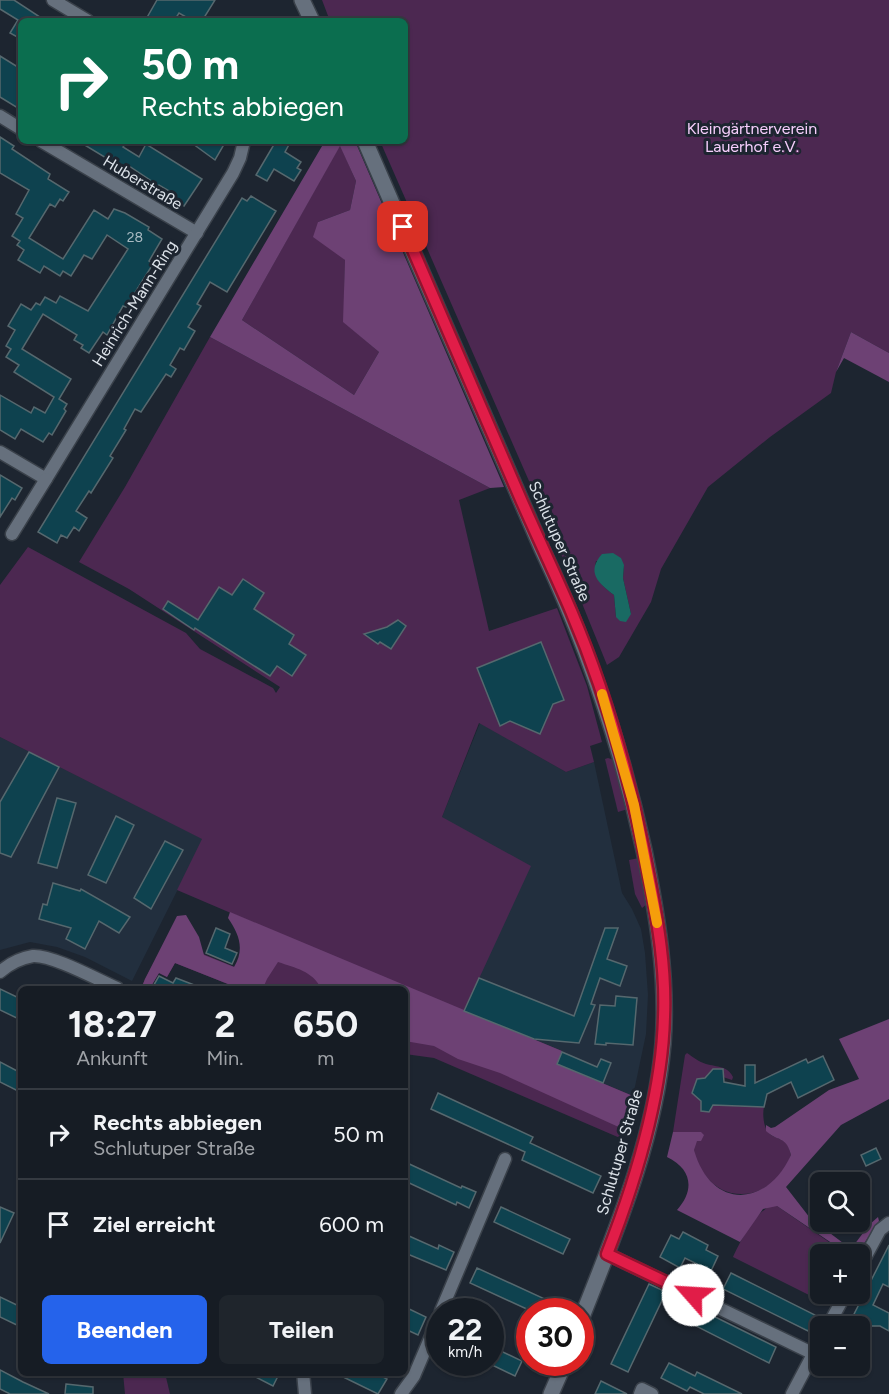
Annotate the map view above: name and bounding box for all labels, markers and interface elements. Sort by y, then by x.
text: 50 m [141,39,239,90]
icon: right [42,42,120,120]
text: Rechts abbiegen [141,90,344,123]
park label: Kleingärtnerverein Lauerhof e.V. [687,119,817,156]
street label: Huberstraße [100,151,186,214]
pin [377,201,428,252]
icon: arrive [386,210,419,243]
house number: 28 [127,229,143,246]
street label: Heinrich-Mann-Ring [88,237,181,370]
street label: Schlutuper Straße [525,478,595,604]
text: 18:27 [68,1003,157,1046]
text: 2 [214,1003,235,1046]
text: 650 [293,1003,358,1046]
text: Ankunft [76,1046,148,1070]
text: Min. [206,1046,243,1070]
text: m [317,1046,334,1070]
street label: Schlutuper Straße [592,1087,647,1217]
text: Rechts abbiegen [93,1109,262,1136]
icon: right [42,1118,75,1151]
text: 50 m [333,1121,384,1148]
text: Schlutuper Straße [93,1136,255,1160]
map controls [810,1172,870,1376]
button: search [810,1172,870,1232]
icon: arrive [42,1208,75,1241]
text: Ziel erreicht [93,1211,216,1238]
text: 600 m [319,1211,384,1238]
button: + [810,1244,870,1304]
position arrow [661,1263,725,1327]
button: Beenden [42,1295,207,1364]
button: Teilen [219,1295,384,1364]
speed limit sign: 30 [516,1298,594,1376]
text: 22 [448,1311,482,1348]
button: − [810,1316,870,1376]
text: km/h [448,1343,482,1361]

